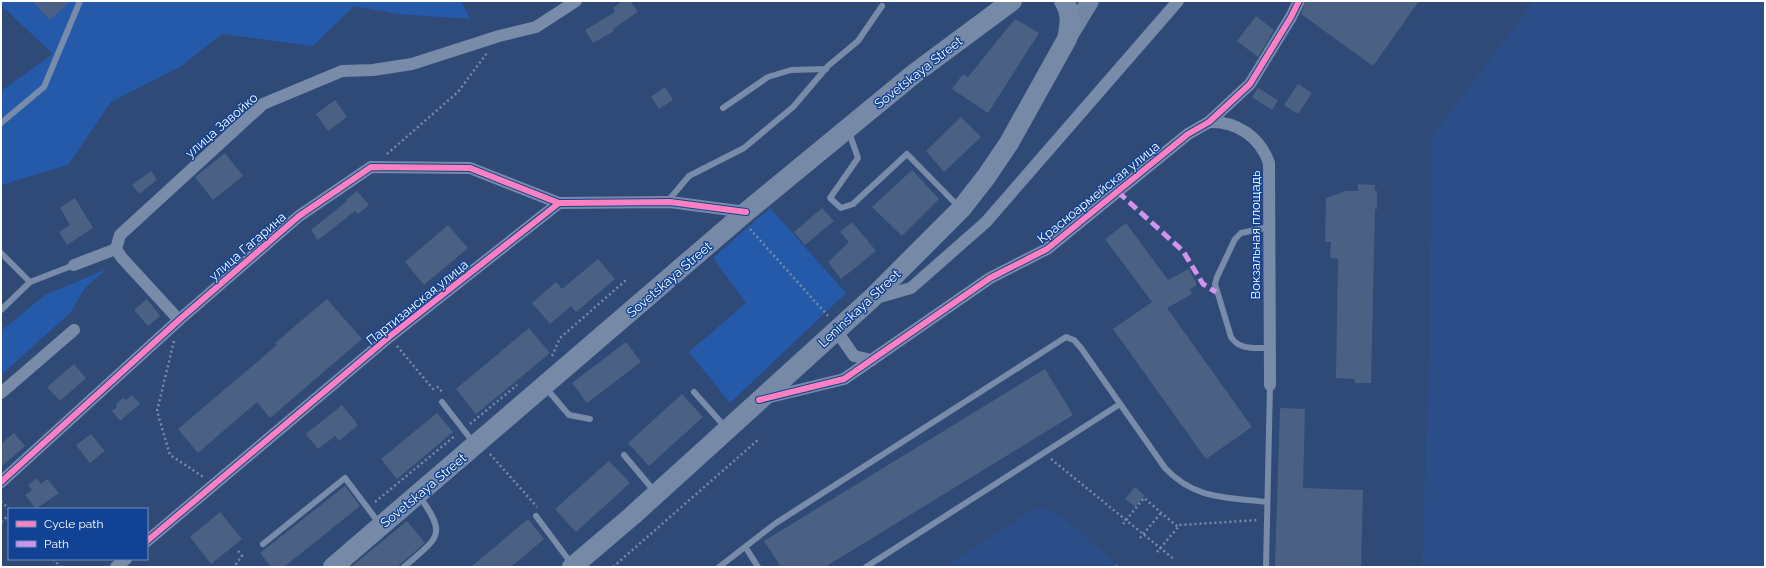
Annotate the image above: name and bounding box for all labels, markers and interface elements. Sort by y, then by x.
street label: Sovetskaya Street [871,33,966,111]
street label: улица Завойко [182,90,261,161]
street label: Красноармейская улица [1034,138,1162,246]
street label: Вокзальная площадь [1248,171,1263,299]
street label: улица Гагарина [206,209,289,284]
street label: Sovetskaya Street [624,238,715,320]
street label: Партизанская улица [363,257,471,348]
street label: Leninskaya Street [815,266,904,350]
street label: Sovetskaya Street [377,450,470,531]
legend [8,508,148,560]
text: Cycle path [44,517,103,531]
text: Path [44,537,69,551]

